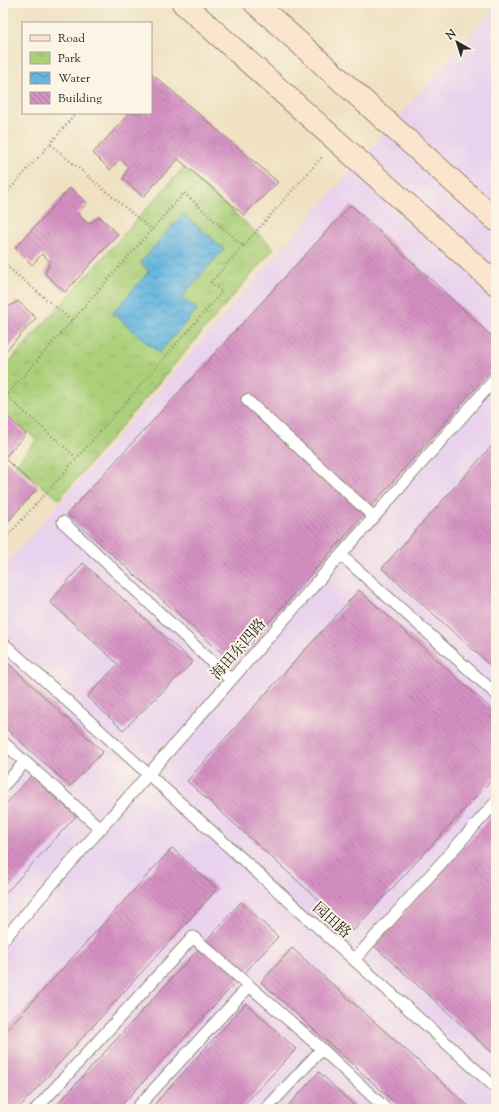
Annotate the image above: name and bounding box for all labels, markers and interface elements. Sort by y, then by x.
legend [22,22,152,114]
north arrow [437,22,477,62]
text: N [442,26,460,45]
text: Road [58,30,85,48]
text: Park [58,50,81,68]
text: Water [58,70,91,88]
text: Building [58,90,102,108]
street label: 海田东四路 [207,615,272,685]
street label: 园田路 [307,898,355,944]

